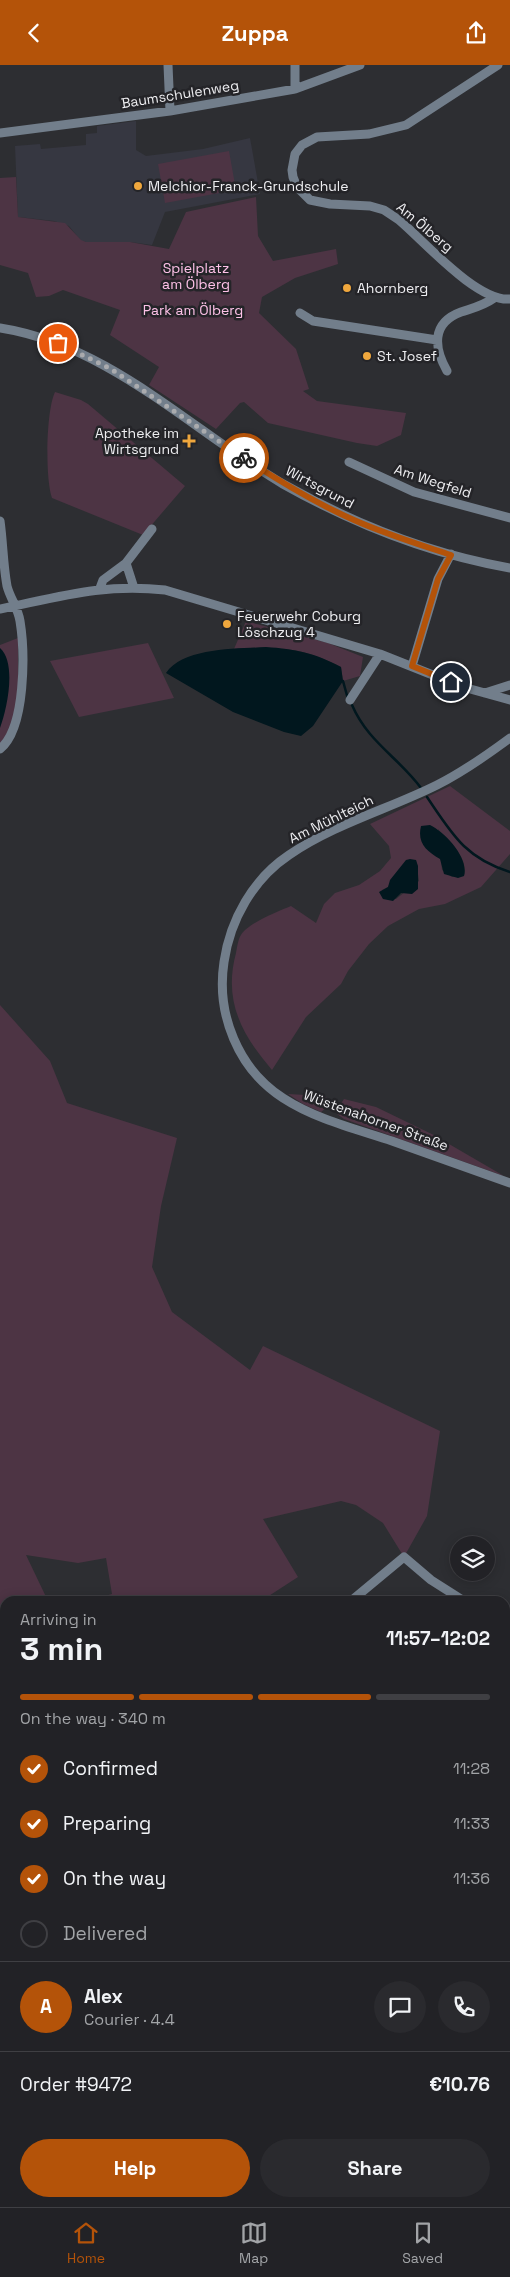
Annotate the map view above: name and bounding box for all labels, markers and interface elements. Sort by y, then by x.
icon: back [20,19,48,47]
text: Zuppa [222,19,288,47]
icon: share [462,19,490,47]
street label: Baumschulenweg [120,76,240,112]
place label: Melchior-Franck-Grundschule [148,177,349,195]
marker: Melchior-Franck-Grundschule [132,180,144,192]
street label: Am Ölberg [393,198,457,256]
park label: Spielplatz am Ölberg [162,259,230,293]
place label: Ahornberg [357,279,428,297]
marker: Ahornberg [341,282,353,294]
park label: Park am Ölberg [143,301,243,319]
pin [37,322,79,364]
icon: bag [44,329,72,357]
place label: St. Josef [377,347,437,365]
marker: St. Josef [361,350,373,362]
place label: Apotheke im Wirtsgrund [95,424,179,458]
courier [219,433,269,483]
marker: Apotheke im Wirtsgrund [183,435,195,447]
icon: bike [230,444,258,472]
street label: Am Wegfeld [392,460,474,502]
street label: Wirtsgrund [283,461,357,513]
place label: Feuerwehr Coburg Löschzug 4 [237,607,361,641]
marker: Feuerwehr Coburg Löschzug 4 [221,618,233,630]
pin [430,661,472,703]
icon: home [437,668,465,696]
street label: Am Mühlteich [286,791,376,847]
street label: Wüstenahorner Straße [301,1085,451,1155]
map controls [450,1536,495,1581]
button: layers [450,1536,495,1581]
text: Arriving in [20,1609,97,1630]
text: 11:57–12:02 [386,1626,490,1651]
text: 3 min [20,1629,103,1669]
text: On the way · 340 m [20,1708,166,1729]
icon: check [20,1755,48,1783]
text: Confirmed [63,1756,158,1781]
text: 11:28 [453,1758,490,1779]
icon: check [20,1810,48,1838]
text: Preparing [63,1811,151,1836]
text: 11:33 [453,1813,490,1834]
icon: check [20,1865,48,1893]
text: On the way [63,1866,166,1891]
text: 11:36 [453,1868,490,1889]
text: Delivered [63,1921,148,1946]
button: chat [374,1981,426,2033]
button: phone [438,1981,490,2033]
text: Alex [84,1984,123,2009]
text: A [40,1994,52,2019]
text: Courier · 4.4 [84,2009,175,2030]
text: Order #9472 [20,2072,132,2097]
text: €10.76 [429,2072,490,2097]
button: Help [20,2139,250,2197]
button: Share [260,2139,490,2197]
tab: Home [67,2219,105,2267]
tab: Map [239,2219,268,2267]
tab: Saved [402,2219,443,2267]

